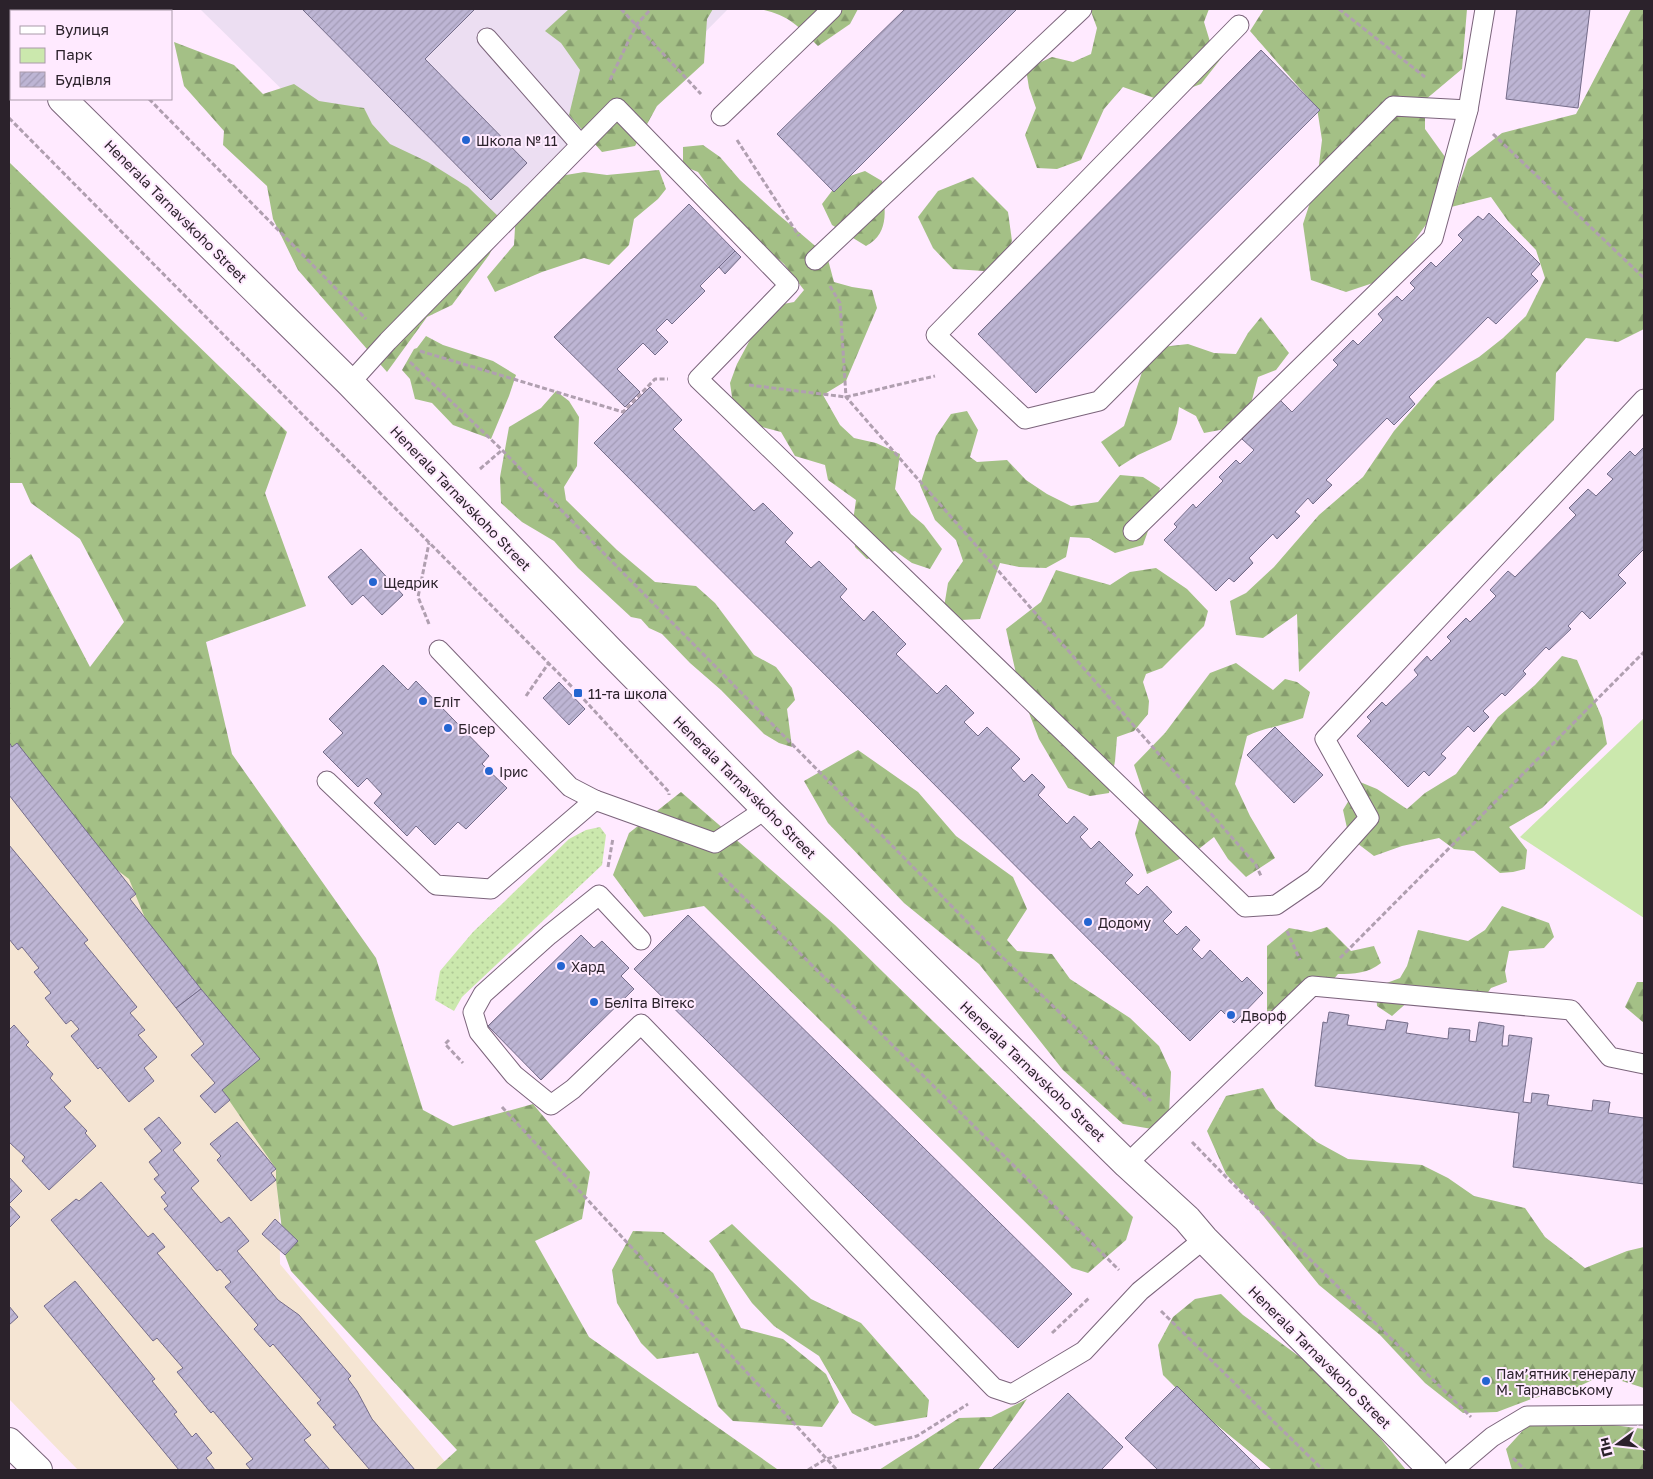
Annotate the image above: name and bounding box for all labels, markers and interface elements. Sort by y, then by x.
legend [10,10,172,100]
text: Вулиця [55,20,109,38]
text: Парк [55,45,93,63]
text: Будівля [55,70,111,88]
place label: Школа № 11 [476,132,558,149]
marker: Школа № 11 [460,134,472,146]
street label: Henerala Tarnavskoho Street [101,136,251,286]
street label: Henerala Tarnavskoho Street [387,422,535,574]
place label: Щедрик [383,574,438,591]
marker: Щедрик [367,576,379,588]
place label: 11-та школа [588,685,667,702]
marker: 11-та школа [572,687,584,699]
place label: Еліт [433,693,461,710]
marker: Еліт [417,695,429,707]
street label: Henerala Tarnavskoho Street [670,712,820,862]
place label: Бісер [458,720,495,737]
marker: Бісер [442,722,454,734]
place label: Ірис [499,763,529,780]
marker: Ірис [483,765,495,777]
place label: Додому [1098,914,1151,931]
marker: Додому [1082,916,1094,928]
place label: Хард [571,958,605,975]
marker: Хард [555,960,567,972]
place label: Беліта Вітекс [604,994,695,1011]
marker: Беліта Вітекс [588,996,600,1008]
street label: Henerala Tarnavskoho Street [957,997,1109,1145]
place label: Дворф [1241,1007,1287,1024]
marker: Дворф [1225,1009,1237,1021]
street label: Henerala Tarnavskoho Street [1245,1282,1395,1432]
place label: Пам’ятник генералу М. Тарнавському [1496,1365,1636,1398]
marker: Пам’ятник генералу М. Тарнавському [1480,1375,1492,1387]
north arrow [1593,1419,1643,1469]
text: Пн [1594,1436,1616,1459]

